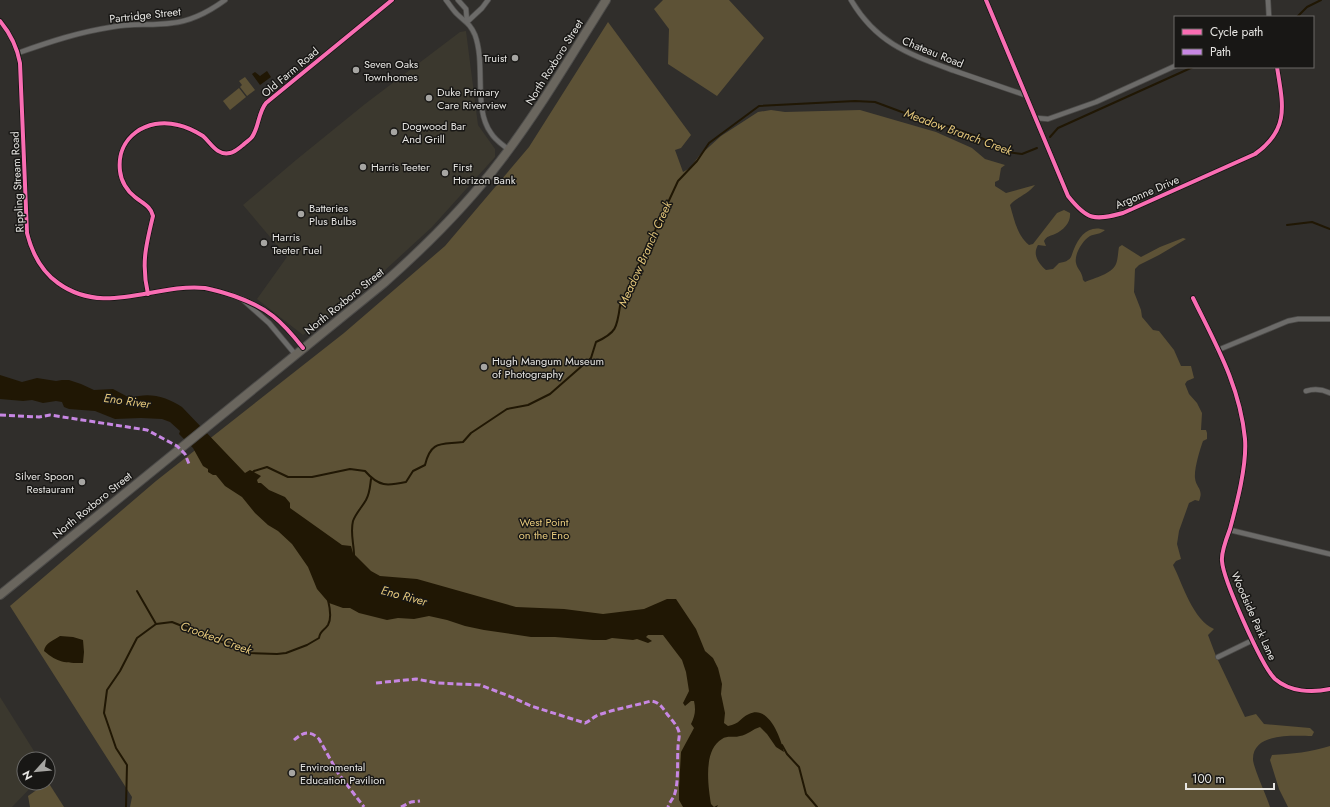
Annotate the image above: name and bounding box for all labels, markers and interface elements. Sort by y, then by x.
street label: Partridge Street [108,3,182,27]
street label: North Roxboro Street [521,16,587,108]
legend [1174,16,1314,68]
text: Cycle path [1210,23,1263,41]
street label: Chateau Road [900,32,966,72]
street label: Old Farm Road [258,43,322,101]
text: Path [1210,43,1231,61]
place label: Truist [483,50,507,66]
marker: Truist [510,53,520,63]
place label: Seven Oaks Townhomes [364,56,419,85]
marker: Seven Oaks Townhomes [351,65,361,75]
place label: Duke Primary Care Riverview [437,84,507,113]
marker: Duke Primary Care Riverview [424,93,434,103]
water label: Meadow Branch Creek [901,104,1015,160]
place label: Dogwood Bar And Grill [402,118,466,147]
marker: Dogwood Bar And Grill [389,127,399,137]
street label: Rippling Stream Road [6,131,28,233]
place label: Harris Teeter [371,159,430,175]
place label: First Horizon Bank [453,159,516,188]
marker: Harris Teeter [358,162,368,172]
marker: First Horizon Bank [440,168,450,178]
street label: Argonne Drive [1113,171,1182,213]
water label: Meadow Branch Creek [614,198,677,310]
place label: Batteries Plus Bulbs [309,200,357,229]
marker: Batteries Plus Bulbs [296,209,306,219]
place label: Harris Teeter Fuel [272,229,322,258]
marker: Harris Teeter Fuel [259,238,269,248]
street label: North Roxboro Street [301,264,387,338]
place label: Hugh Mangum Museum of Photography [492,353,604,382]
marker: Hugh Mangum Museum of Photography [479,362,489,372]
water label: Eno River [102,389,153,413]
place label: Silver Spoon Restaurant [15,468,74,497]
street label: North Roxboro Street [49,468,135,542]
marker: Silver Spoon Restaurant [77,477,87,487]
park label: West Point on the Eno [519,514,569,543]
street label: Woodside Park Lane [1227,569,1281,663]
water label: Eno River [379,581,430,611]
water label: Crooked Creek [178,617,255,660]
north arrow [16,751,56,791]
place label: Environmental Education Pavilion [300,759,385,788]
scale bar [1186,765,1274,791]
text: N [18,768,36,783]
marker: Environmental Education Pavilion [287,768,297,778]
text: 100 m [1192,770,1225,788]

